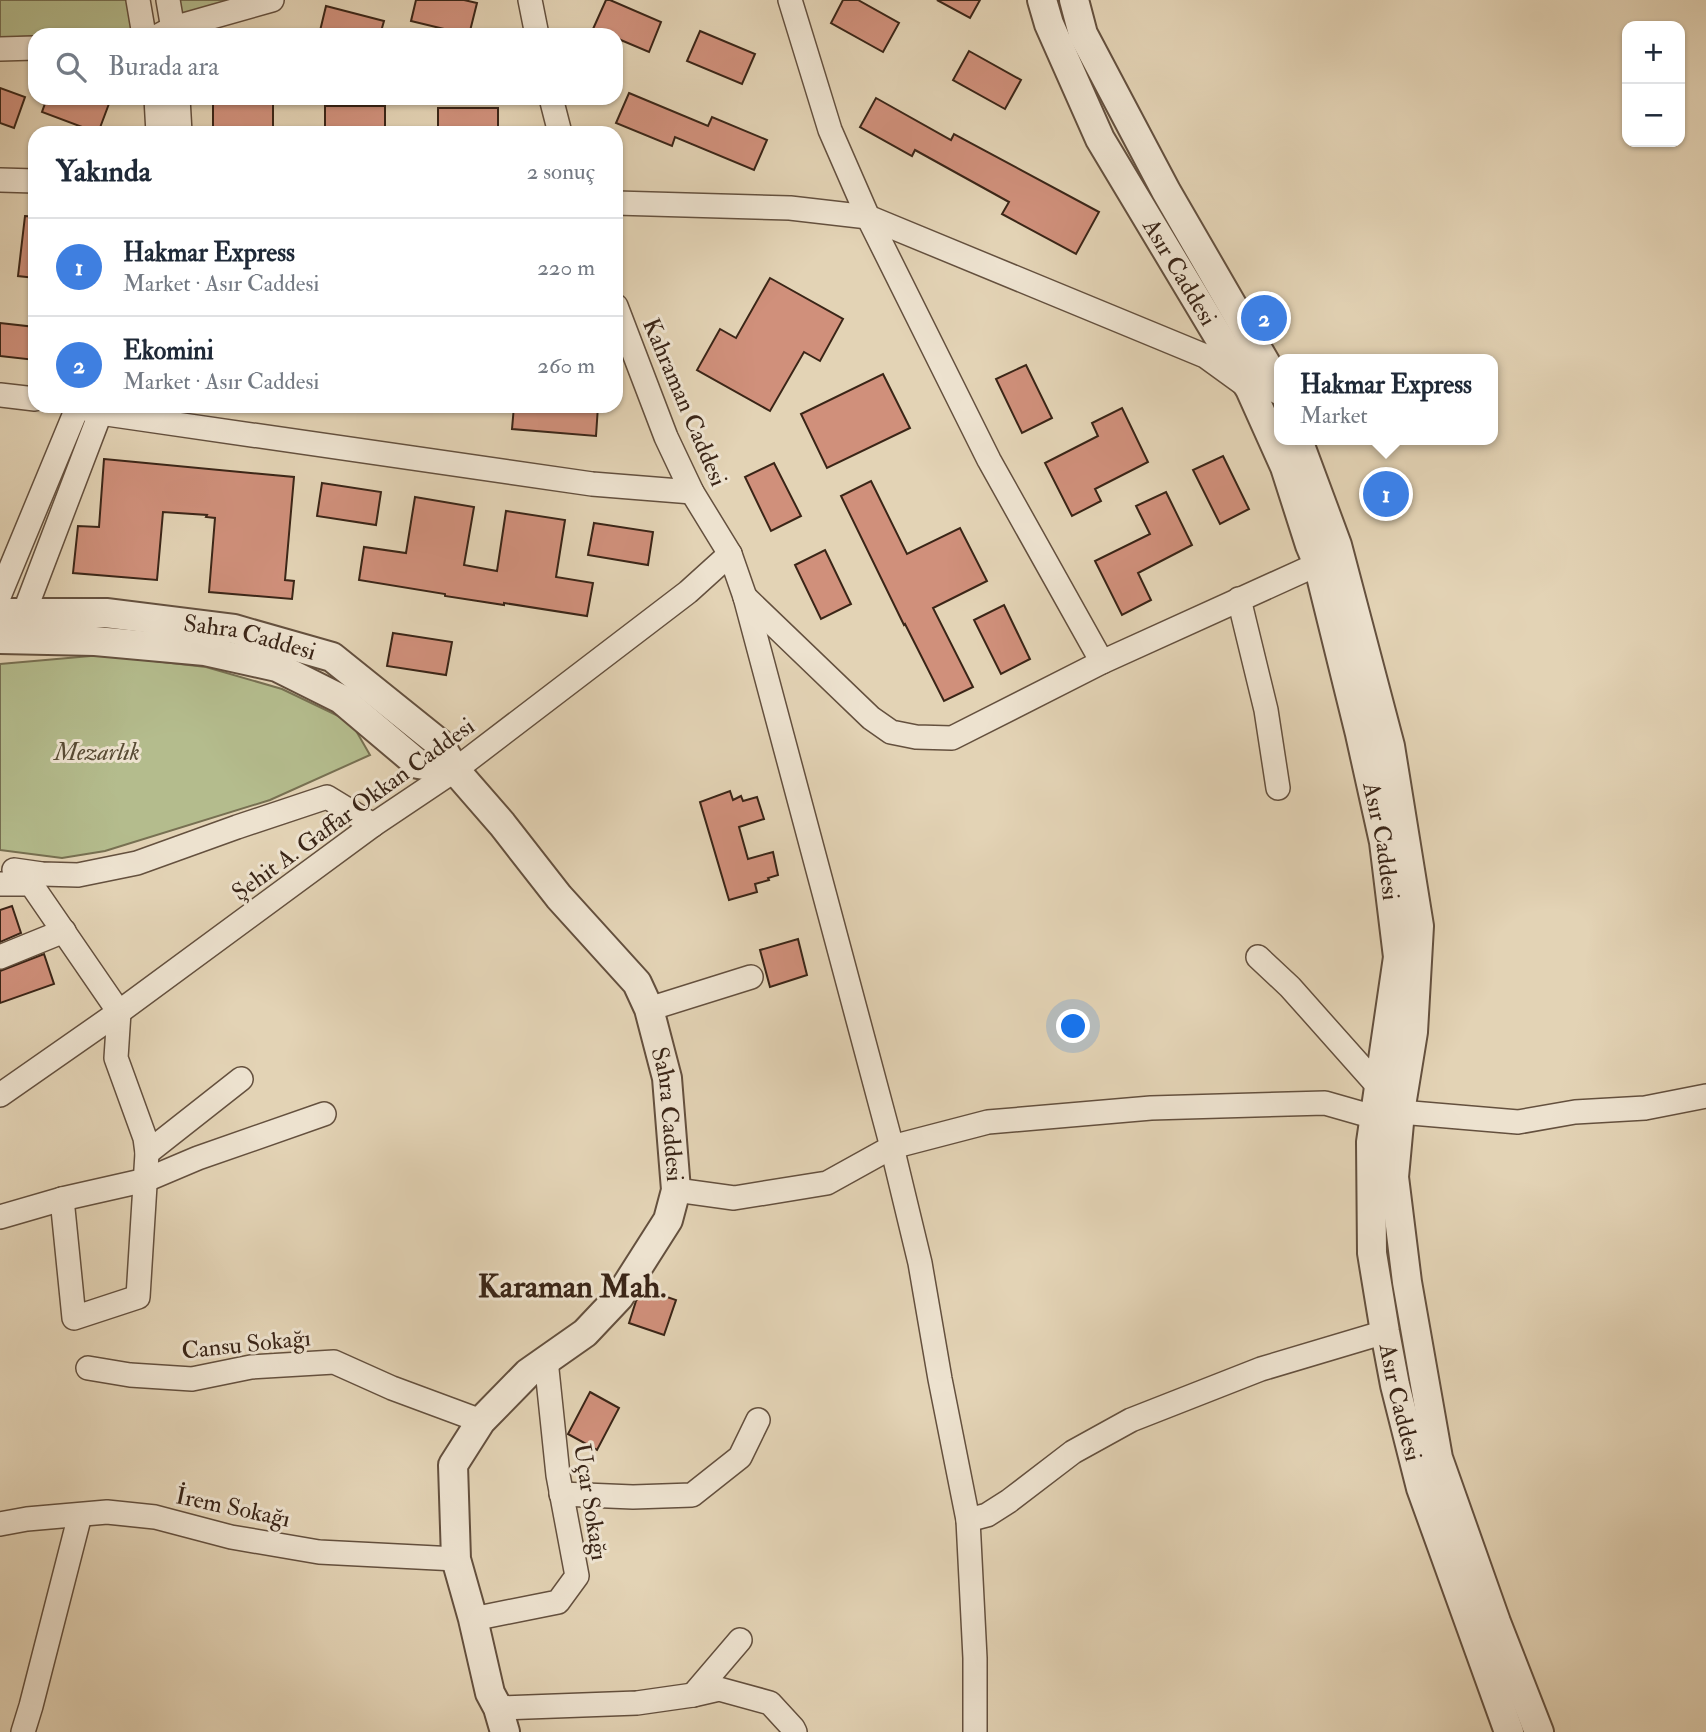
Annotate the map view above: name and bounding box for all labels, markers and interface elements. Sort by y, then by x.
map controls [1622,21,1685,147]
button: + [1622,21,1685,84]
search box [28,28,623,105]
icon: search [52,48,90,86]
text: Burada ara [108,51,219,83]
button: − [1622,84,1685,147]
text: Yakında [56,153,151,190]
text: 2 sonuç [527,157,595,186]
street label: Asır Caddesi [1135,212,1223,332]
text: Hakmar Express [123,237,295,269]
text: 1 [75,253,83,282]
text: 220 m [537,253,595,282]
text: Market · Asır Caddesi [123,269,319,298]
pin: 2 [1241,292,1287,344]
street label: Kahraman Caddesi [635,313,734,491]
text: Ekomini [123,335,214,367]
text: 2 [73,351,85,380]
text: 260 m [537,351,595,380]
popup [1274,354,1498,445]
text: Market · Asır Caddesi [123,367,319,396]
text: Hakmar Express [1300,369,1472,401]
text: Market [1300,401,1368,430]
pin: 1 [1363,468,1409,520]
street label: Sahra Caddesi [182,608,320,668]
street label: Şehit A. Gaffar Okkan Caddesi [226,711,481,908]
park label: Mezarlık [52,737,140,768]
street label: Asır Caddesi [1355,778,1406,902]
your location [1056,1009,1090,1043]
street label: Sahra Caddesi [644,1044,690,1183]
district label: Karaman Mah. [478,1267,666,1307]
street label: Cansu Sokağı [180,1322,312,1367]
street label: Asır Caddesi [1371,1340,1429,1464]
street label: Uçar Sokağı [566,1441,615,1563]
street label: İrem Sokağı [173,1479,293,1535]

